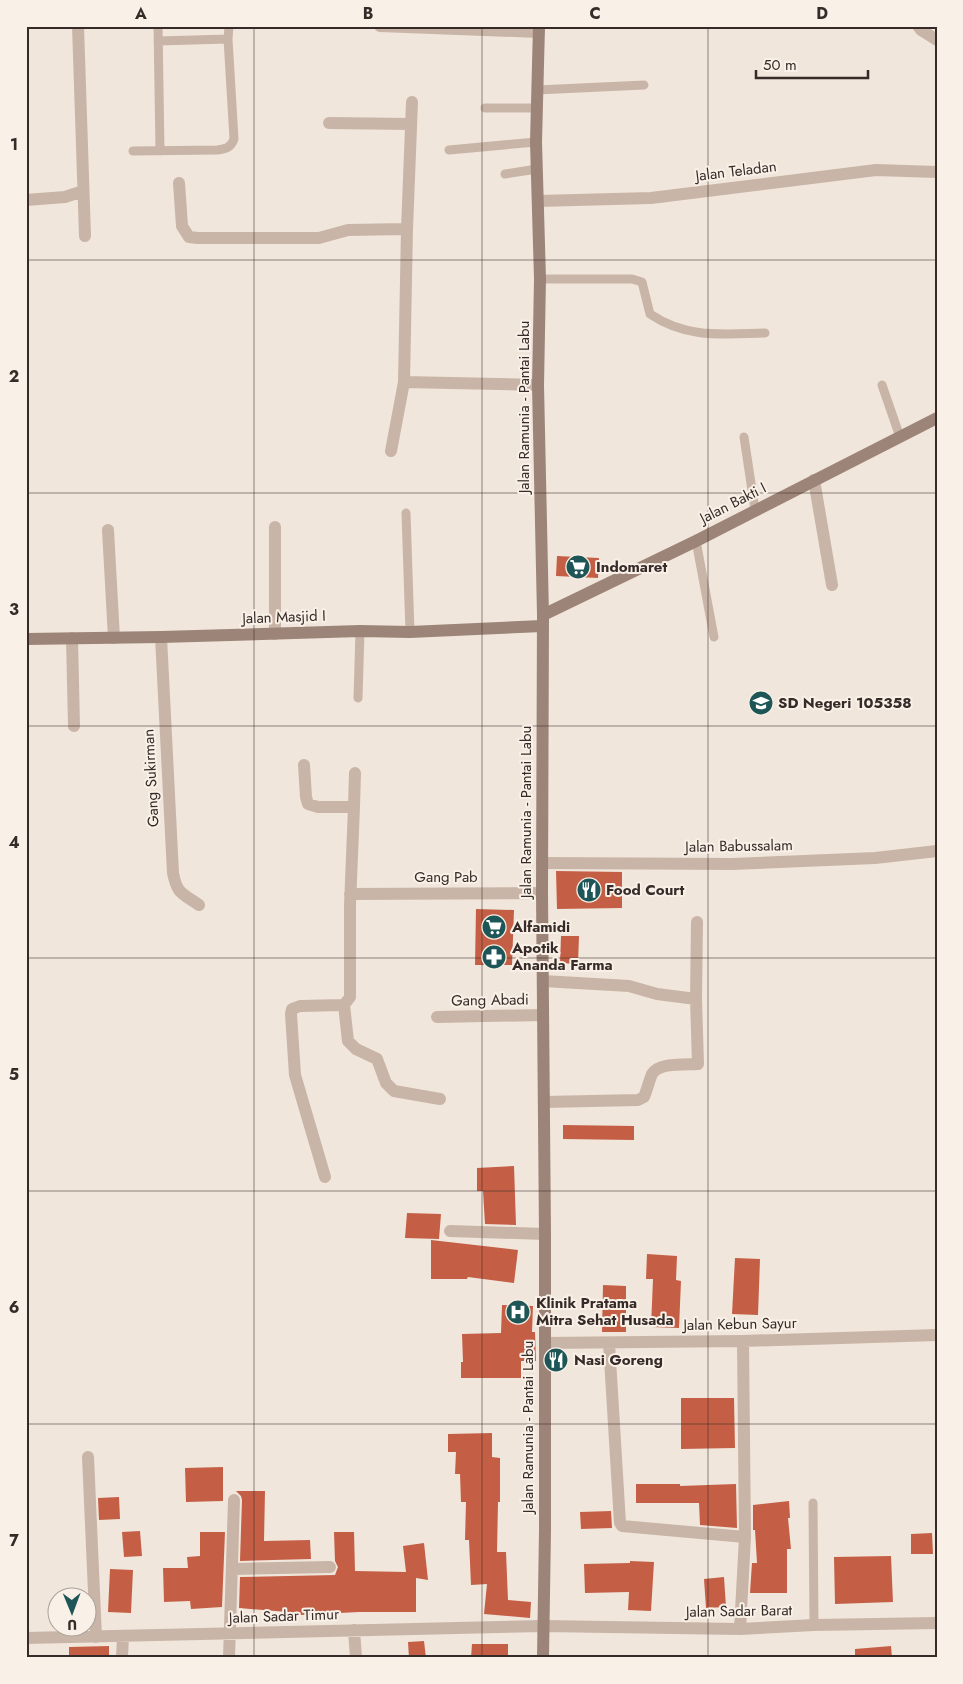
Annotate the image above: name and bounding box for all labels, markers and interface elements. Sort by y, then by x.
text: A [134,2,147,25]
text: B [363,2,373,25]
text: C [589,2,601,25]
text: D [816,2,828,25]
scale bar [756,48,868,80]
text: 50 m [763,54,797,76]
text: 1 [10,133,18,156]
street label: Jalan Teladan [692,155,778,187]
street label: Jalan Ramunia - Pantai Labu [513,321,535,495]
text: 2 [9,365,19,388]
street label: Jalan Bakti I [694,477,770,530]
supermarket icon: Indomaret [565,554,591,580]
place label: Indomaret [596,556,667,578]
text: 3 [9,598,19,621]
street label: Jalan Masjid I [240,605,326,630]
school or university icon: SD Negeri 105358 [748,690,774,716]
place label: SD Negeri 105358 [778,692,912,714]
street label: Jalan Ramunia - Pantai Labu [515,726,537,900]
street label: Gang Sukirman [137,728,165,828]
text: 4 [8,831,20,854]
street label: Jalan Babussalam [683,834,793,858]
street label: Gang Pab [414,866,478,888]
restaurant icon: Food Court [576,877,602,903]
place label: Food Court [606,879,684,901]
supermarket icon: Alfamidi [481,914,507,940]
place label: Alfamidi [511,916,570,938]
place label: Apotik Ananda Farma [511,937,613,976]
pharmacy icon: Apotik Ananda Farma [481,944,507,970]
street label: Gang Abadi [451,988,529,1012]
text: 5 [9,1063,19,1086]
place label: Klinik Pratama Mitra Sehat Husada [536,1292,674,1331]
text: 6 [9,1296,19,1319]
hospital icon: Klinik Pratama Mitra Sehat Husada [505,1299,531,1325]
street label: Jalan Kebun Sayur [681,1312,798,1336]
street label: Jalan Ramunia - Pantai Labu [517,1341,539,1515]
restaurant icon: Nasi Goreng [543,1347,569,1373]
place label: Nasi Goreng [574,1349,663,1371]
text: 7 [9,1529,19,1552]
north arrow [48,1586,98,1636]
street label: Jalan Sadar Barat [684,1599,793,1623]
street label: Jalan Sadar Timur [227,1603,340,1629]
text: U [67,1615,77,1635]

